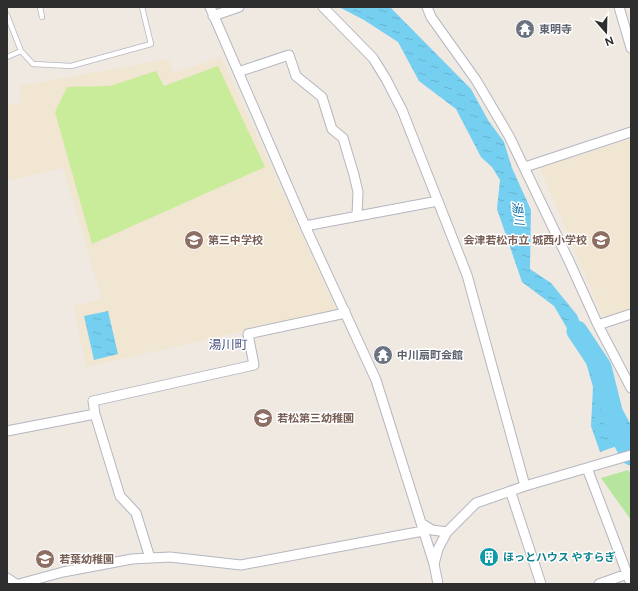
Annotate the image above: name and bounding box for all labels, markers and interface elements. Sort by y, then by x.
north arrow [586,12,626,52]
temple icon: 東明寺 [514,18,536,40]
place label: 東明寺 [539,23,572,36]
text: N [603,33,615,48]
water label: 湯川 [509,200,527,228]
school or university icon: 第三中学校 [183,229,205,251]
school or university icon: 会津若松市立 城西小学校 [590,229,612,251]
place label: 第三中学校 [208,234,263,247]
place label: 会津若松市立 城西小学校 [463,234,587,247]
district label: 湯川町 [208,337,248,352]
temple icon: 中川扇町会館 [372,344,394,366]
place label: 中川扇町会館 [397,349,463,362]
school or university icon: 若松第三幼稚園 [252,407,274,429]
place label: 若松第三幼稚園 [277,412,354,425]
building icon: ほっとハウス やすらぎ [478,546,500,568]
school or university icon: 若葉幼稚園 [34,548,56,570]
place label: ほっとハウス やすらぎ [503,551,616,564]
place label: 若葉幼稚園 [59,553,114,566]

